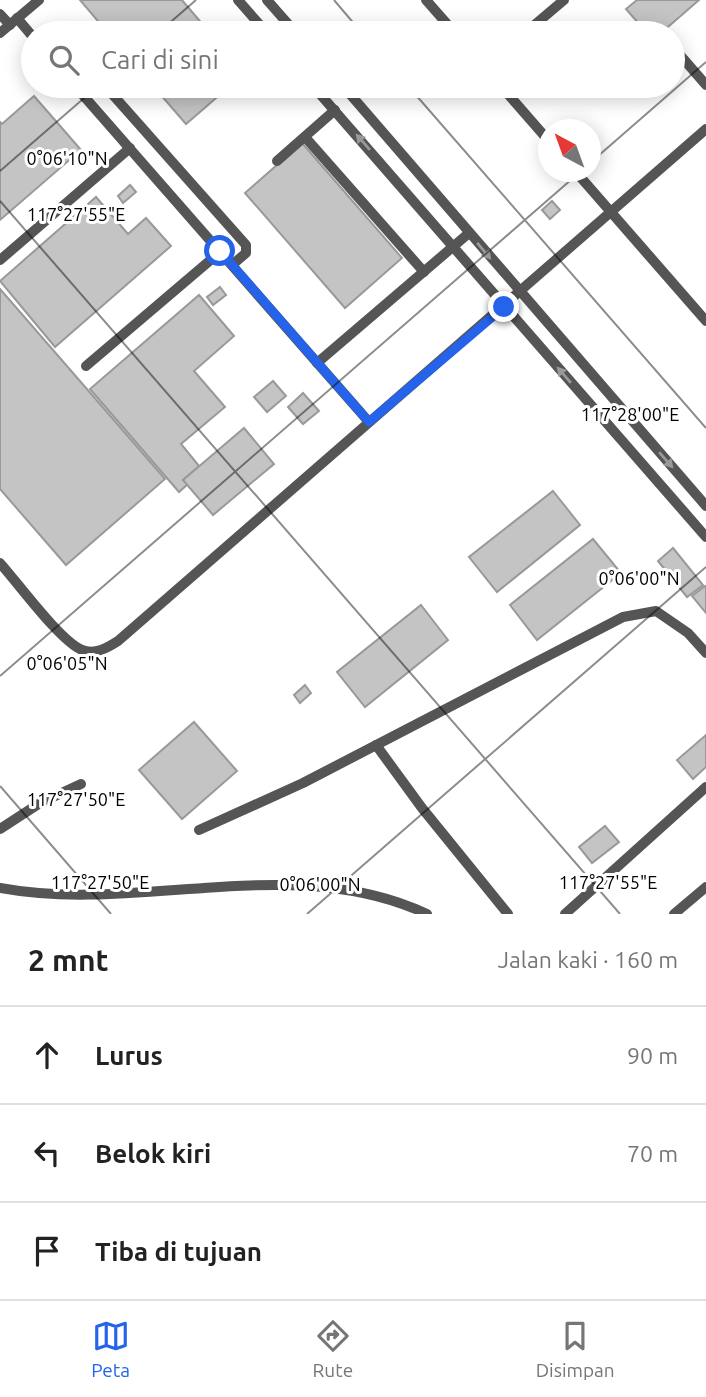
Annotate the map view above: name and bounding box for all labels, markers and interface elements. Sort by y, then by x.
search box [21,21,685,98]
icon: search [45,41,83,79]
text: Cari di sini [101,45,219,74]
north arrow [538,119,601,182]
one-way arrow [355,133,371,151]
text: 0°06'10"N [27,148,107,168]
text: 117°27'55"E [27,204,125,224]
route start [204,235,235,266]
one-way arrow [476,242,492,260]
route end [488,291,519,322]
one-way arrow [556,366,572,384]
text: 117°28'00"E [581,404,679,424]
one-way arrow [657,451,673,468]
text: 0°06'00"N [599,568,679,588]
text: 0°06'05"N [27,653,107,673]
text: 117°27'50"E [27,789,125,809]
text: 117°27'50"E [51,872,149,892]
text: 117°27'55"E [559,872,657,892]
text: 0°06'00"N [280,874,360,894]
text: 2 mnt [28,943,108,977]
text: Jalan kaki · 160 m [498,947,678,972]
icon: ahead [28,1036,66,1074]
text: Lurus [95,1041,163,1070]
text: 90 m [627,1043,678,1068]
icon: left [28,1134,66,1172]
text: Belok kiri [95,1139,211,1168]
text: 70 m [627,1141,678,1166]
icon: arrive [28,1232,66,1270]
text: Tiba di tujuan [95,1237,262,1266]
tab: Peta [91,1317,130,1381]
tab: Rute [313,1317,353,1381]
tab: Disimpan [536,1317,615,1381]

